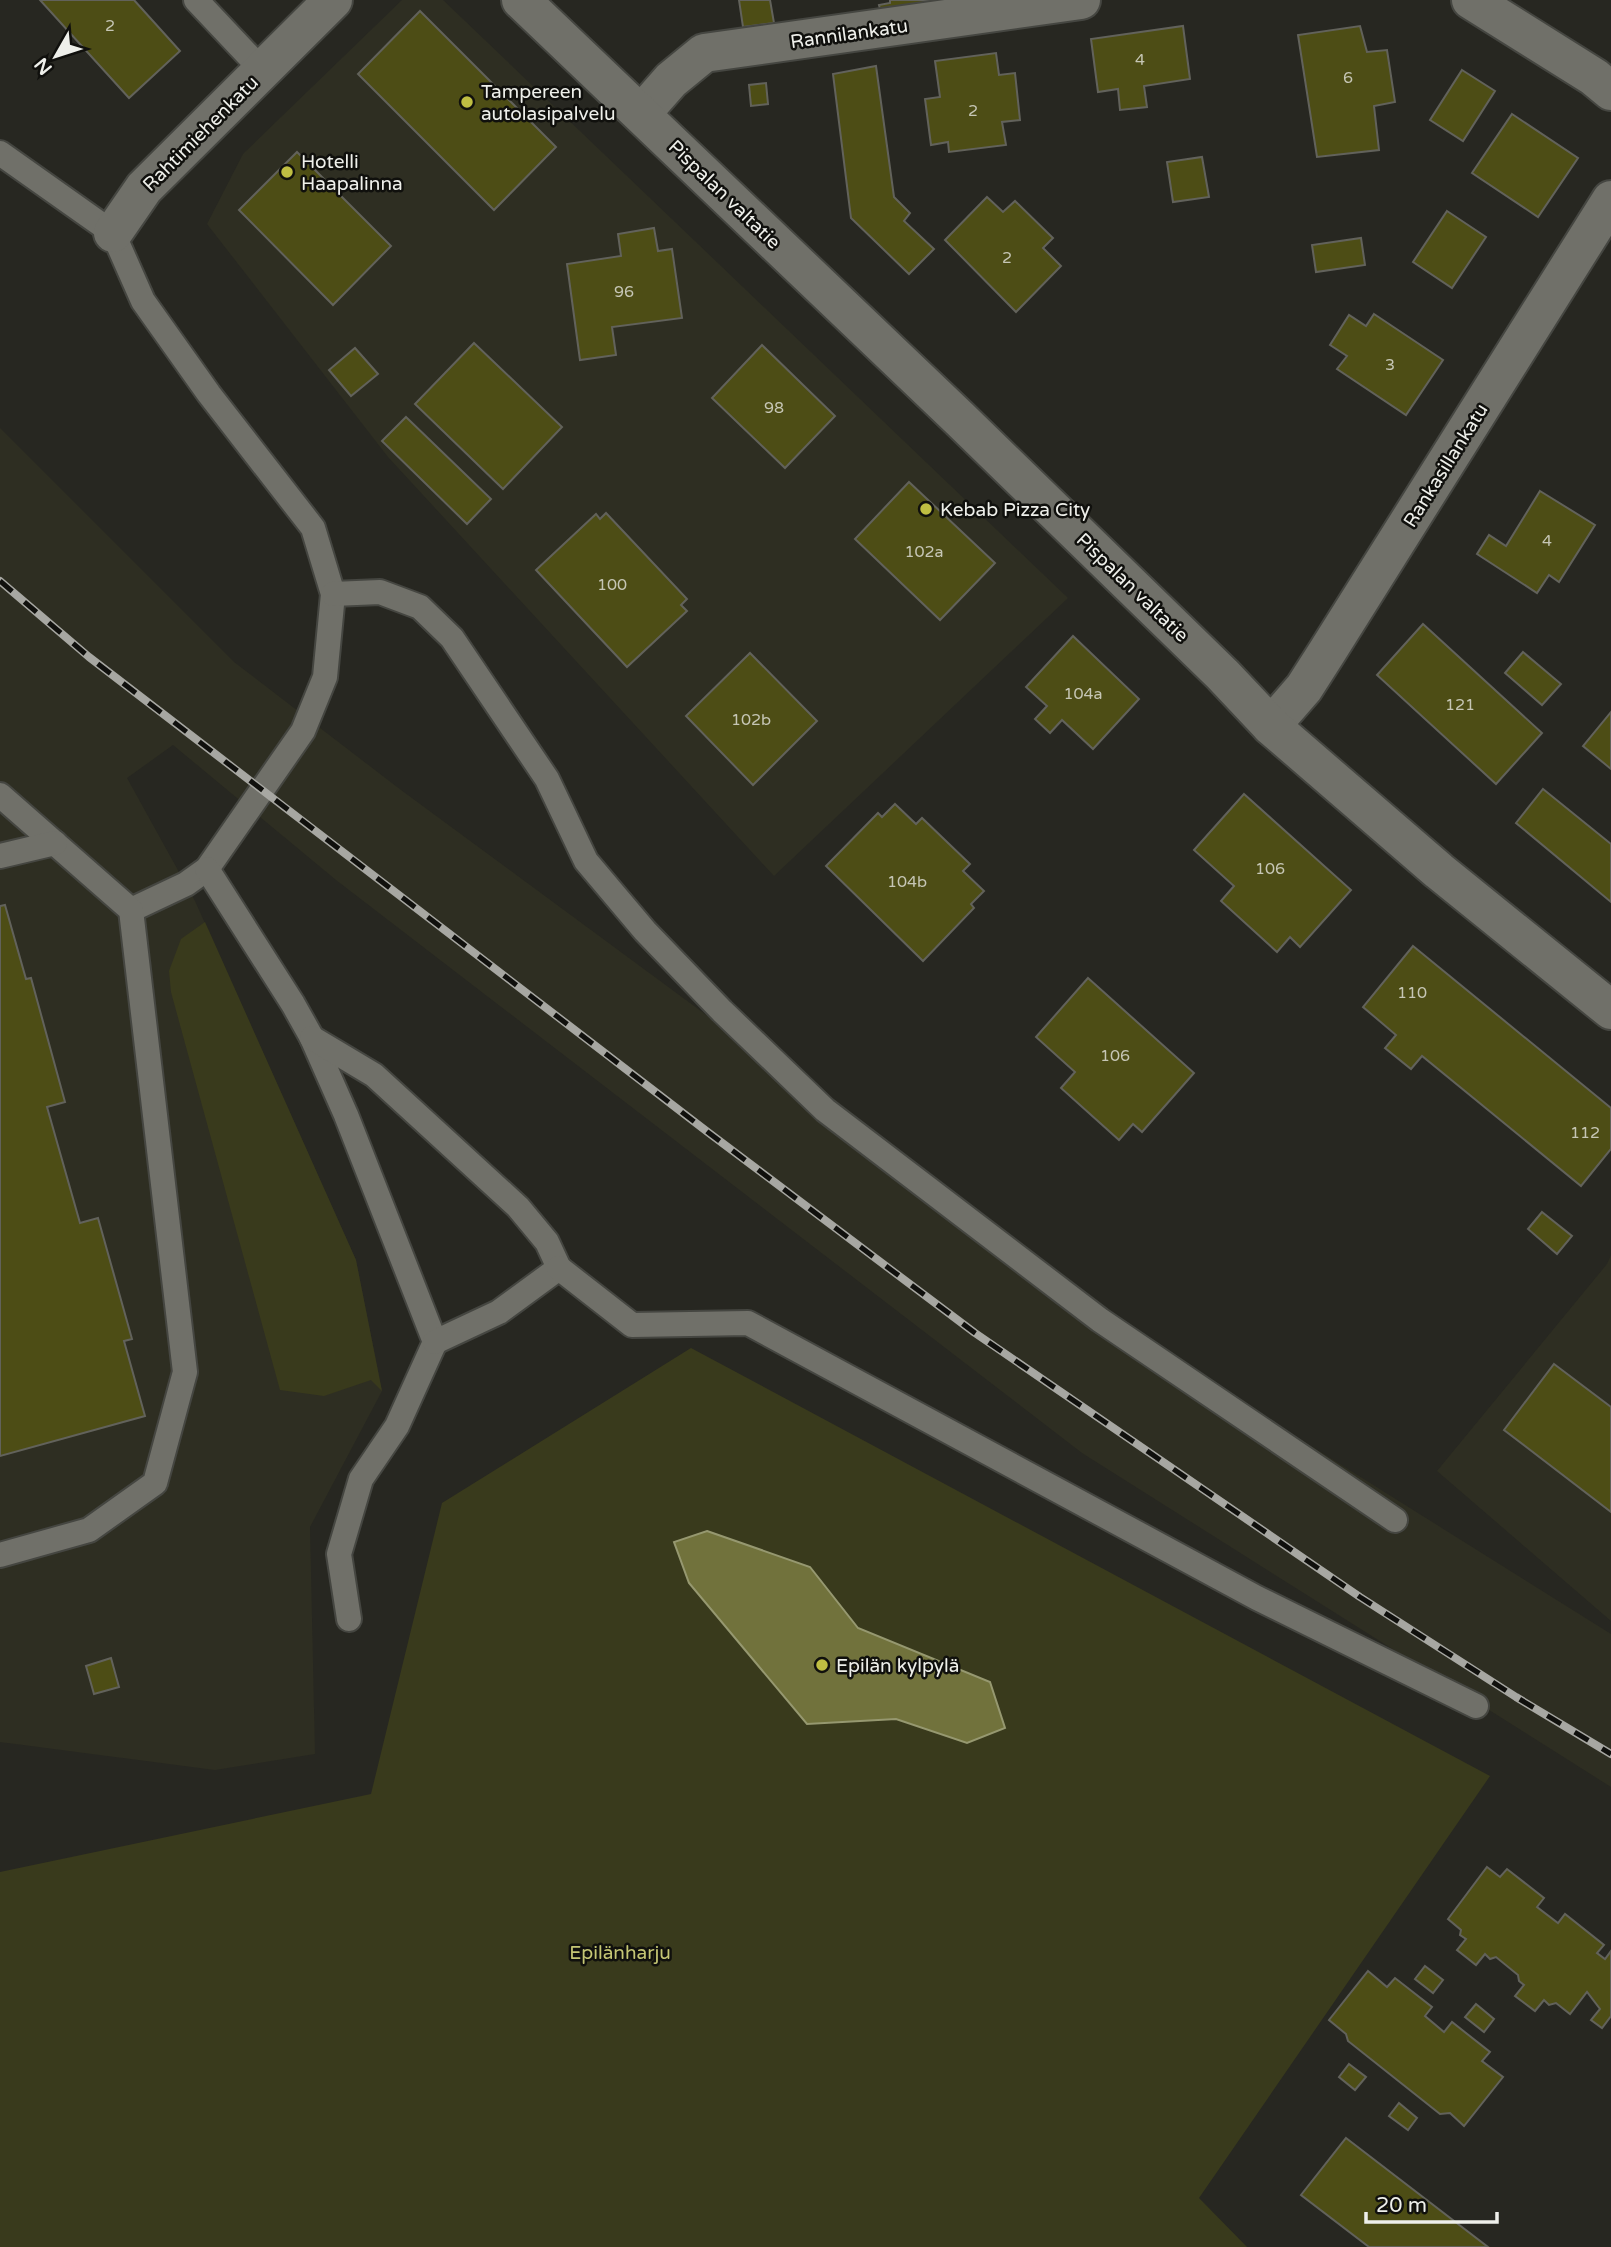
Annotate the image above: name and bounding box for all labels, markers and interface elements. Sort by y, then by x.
street label: Rannilankatu [789,15,909,53]
house number: 2 [105,16,115,36]
north arrow [21,21,91,91]
house number: 4 [1135,50,1145,70]
text: N [30,53,57,79]
house number: 6 [1343,68,1353,88]
street label: Rahtimiehenkatu [139,72,263,196]
place label: Tampereen autolasipalvelu [481,81,616,125]
marker: Tampereen autolasipalvelu [459,94,475,110]
house number: 2 [968,101,978,121]
street label: Pispalan valtatie [664,136,785,254]
place label: Hotelli Haapalinna [301,151,403,195]
marker: Hotelli Haapalinna [279,164,295,180]
house number: 2 [1002,248,1012,268]
house number: 96 [614,282,634,302]
house number: 3 [1385,355,1395,375]
house number: 98 [764,398,784,418]
street label: Rankasillankatu [1399,400,1493,531]
place label: Kebab Pizza City [940,499,1090,521]
marker: Kebab Pizza City [918,501,934,517]
street label: Pispalan valtatie [1072,529,1193,647]
house number: 4 [1542,531,1552,551]
house number: 102a [904,542,944,562]
house number: 100 [597,575,627,595]
house number: 104a [1063,684,1103,704]
house number: 121 [1445,695,1475,715]
house number: 102b [731,710,771,730]
house number: 106 [1255,859,1285,879]
house number: 104b [887,872,927,892]
house number: 110 [1397,983,1427,1003]
house number: 106 [1100,1046,1130,1066]
house number: 112 [1570,1123,1600,1143]
place label: Epilän kylpylä [836,1655,959,1677]
marker: Epilän kylpylä [814,1657,830,1673]
park label: Epilänharju [569,1942,671,1964]
scale bar [1366,2180,1497,2224]
text: 20 m [1376,2193,1427,2218]

